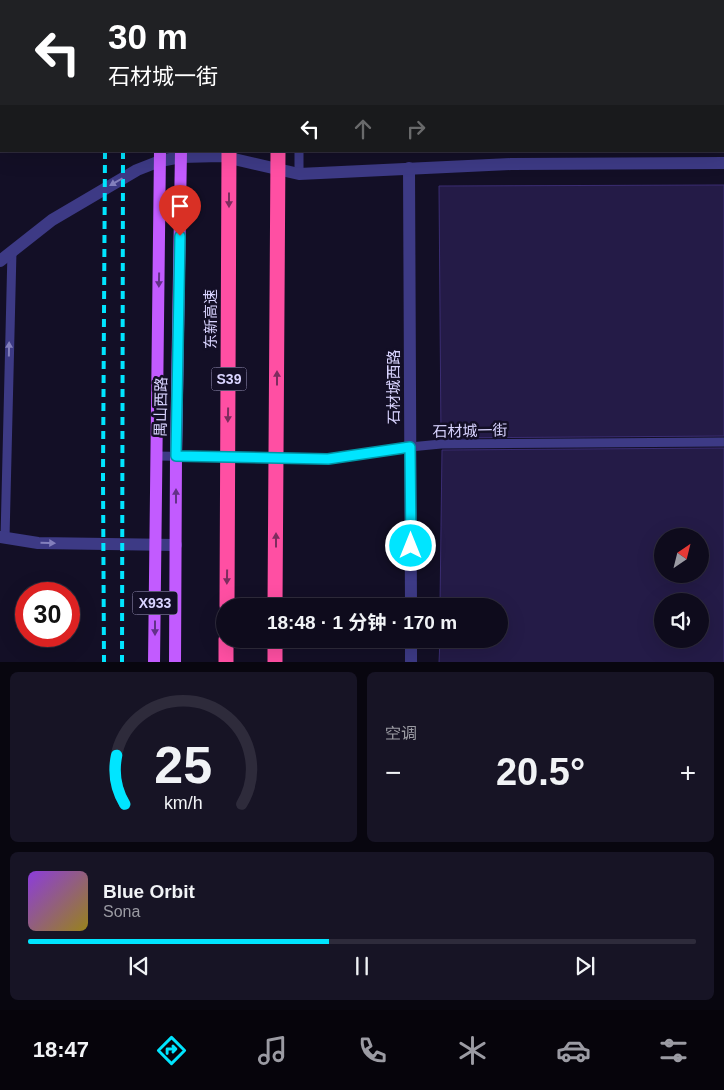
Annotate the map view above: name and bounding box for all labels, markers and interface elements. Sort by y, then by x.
text: 30 m [108,17,188,56]
icon: left [25,20,90,85]
text: 石材城一街 [108,64,218,89]
icon: left [296,115,324,143]
icon: ahead [349,115,377,143]
icon: right [402,115,430,143]
one-way arrow [110,178,123,187]
pin [159,185,201,236]
icon: arrive [166,192,194,220]
one-way arrow [225,192,233,208]
one-way arrow [154,272,162,288]
street label: 东新高速 [202,289,219,349]
one-way arrow [6,341,14,357]
street label: 石材城西路 [385,349,402,425]
road number: S39 [212,368,246,390]
one-way arrow [273,369,281,385]
street label: 禺山西路 [151,377,170,437]
one-way arrow [224,407,232,423]
street label: 石材城一街 [432,421,508,440]
one-way arrow [172,488,180,504]
position arrow [384,519,436,571]
north arrow [654,528,709,582]
map controls [654,528,709,648]
one-way arrow [272,532,280,548]
one-way arrow [41,539,57,547]
one-way arrow [223,570,231,586]
speed limit sign: 30 [15,582,80,647]
road number: X933 [132,592,178,614]
button: sound [654,593,709,648]
text: 18:48 · 1 分钟 · 170 m [267,612,457,633]
one-way arrow [151,620,159,636]
text: 空调 [385,725,417,742]
text: 25 [155,736,212,794]
text: 20.5° [496,751,585,793]
text: − [385,757,401,788]
text: + [680,757,696,788]
text: km/h [164,793,203,813]
text: Blue Orbit [103,881,195,902]
text: Sona [103,903,140,920]
icon: previous [125,952,153,980]
icon: pause [348,952,376,980]
icon: next [571,952,599,980]
icon: directions [154,1033,189,1068]
icon: music [255,1033,290,1068]
icon: phone [355,1033,390,1068]
icon: climate [455,1033,490,1068]
icon: car [556,1033,591,1068]
icon: filters [656,1033,691,1068]
text: 18:47 [33,1037,89,1062]

